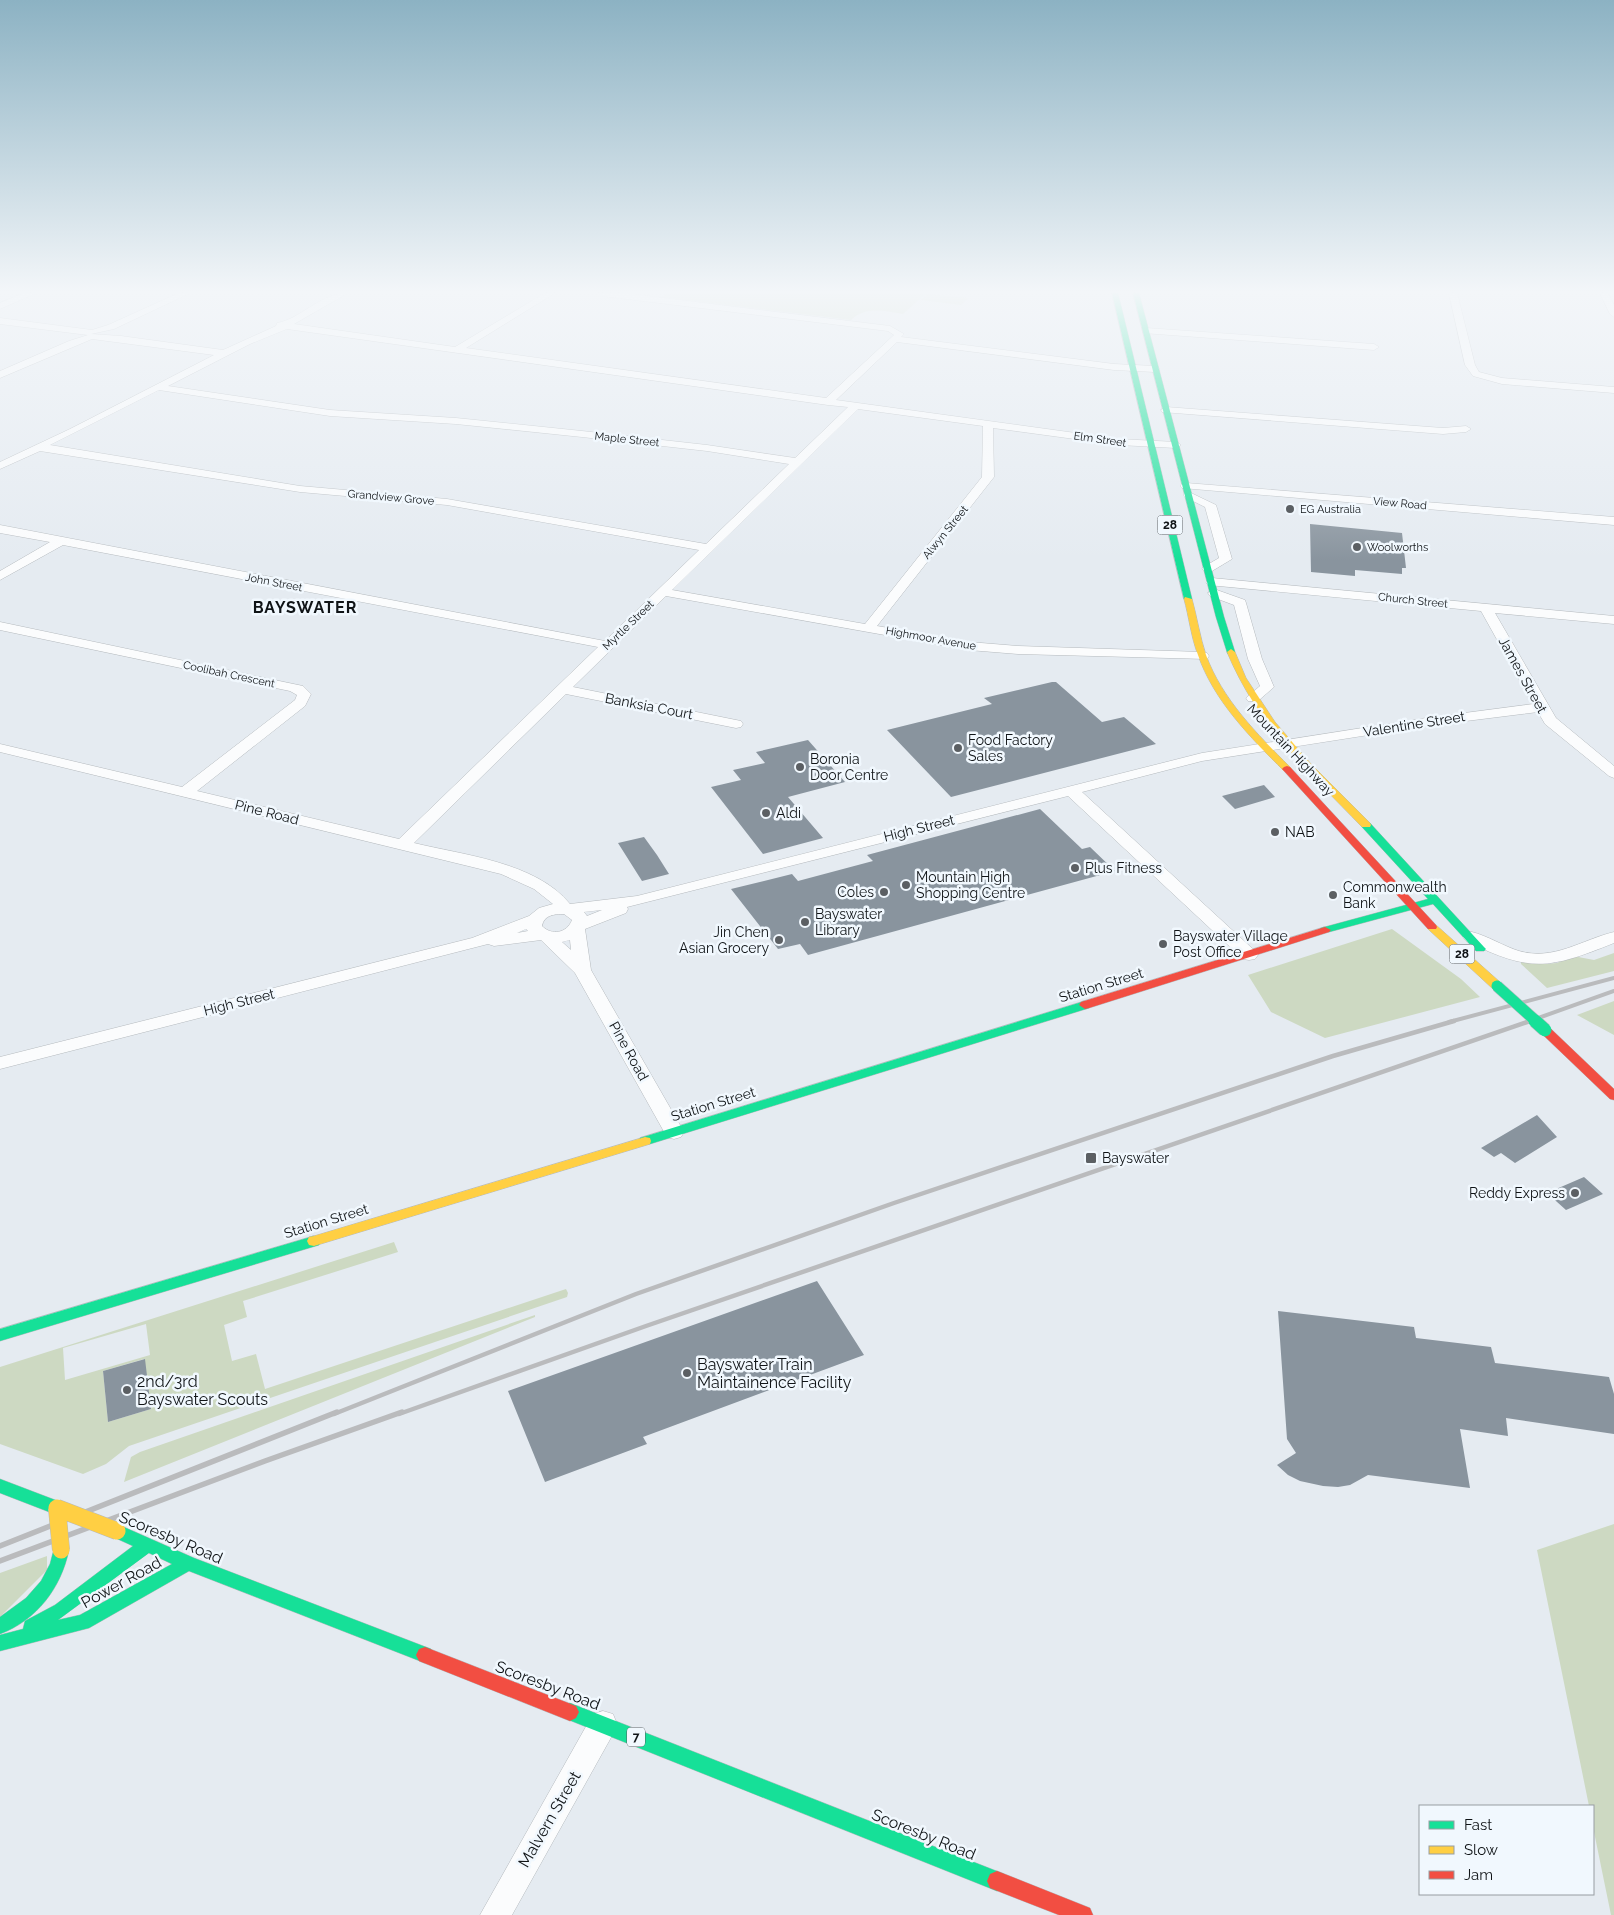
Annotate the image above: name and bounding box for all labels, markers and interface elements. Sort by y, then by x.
street label: Elm Street [1073,429,1127,450]
street label: Maple Street [594,430,660,449]
street label: Grandview Grove [347,487,435,508]
street label: View Road [1372,495,1428,512]
street label: Alwyn Street [920,503,971,562]
marker: EG Australia [1284,503,1296,515]
place label: EG Australia [1300,503,1361,516]
road number: 28 [1158,516,1182,534]
marker: Woolworths [1351,541,1363,553]
place label: Woolworths [1367,541,1428,554]
street label: John Street [244,571,304,594]
street label: Church Street [1377,590,1449,611]
district label: BAYSWATER [253,598,357,617]
street label: Myrtle Street [600,598,657,653]
street label: Highmoor Avenue [885,624,978,653]
street label: James Street [1496,634,1551,716]
street label: Coolibah Crescent [182,658,276,691]
street label: Banksia Court [604,690,695,722]
street label: Mountain Highway [1244,701,1338,800]
street label: Valentine Street [1362,708,1466,740]
place label: Food Factory Sales [968,732,1053,764]
marker: Food Factory Sales [952,742,964,754]
place label: Boronia Door Centre [810,751,888,783]
marker: Boronia Door Centre [794,761,806,773]
street label: Pine Road [233,796,301,828]
place label: Aldi [776,805,801,821]
marker: Aldi [760,807,772,819]
street label: High Street [882,811,956,845]
place label: NAB [1285,824,1315,840]
marker: NAB [1269,826,1281,838]
place label: Plus Fitness [1085,860,1162,876]
marker: Plus Fitness [1069,862,1081,874]
place label: Mountain High Shopping Centre [916,869,1025,901]
marker: Mountain High Shopping Centre [900,879,912,891]
place label: Commonwealth Bank [1343,879,1447,911]
place label: Coles [837,884,874,900]
marker: Coles [878,886,890,898]
marker: Commonwealth Bank [1327,889,1339,901]
place label: Bayswater Library [815,906,882,938]
marker: Bayswater Library [799,916,811,928]
place label: Jin Chen Asian Grocery [679,924,769,956]
place label: Bayswater Village Post Office [1173,928,1288,960]
marker: Jin Chen Asian Grocery [773,934,785,946]
marker: Bayswater Village Post Office [1157,938,1169,950]
road number: 28 [1450,944,1474,964]
street label: Station Street [1057,965,1145,1005]
street label: High Street [202,985,276,1019]
street label: Pine Road [606,1019,652,1083]
street label: Station Street [669,1084,757,1124]
place label: Bayswater [1102,1150,1169,1166]
marker: Bayswater [1084,1151,1098,1165]
place label: Reddy Express [1469,1185,1565,1201]
marker: Reddy Express [1569,1187,1581,1199]
street label: Station Street [282,1201,370,1241]
place label: Bayswater Train Maintainence Facility [697,1355,852,1392]
marker: Bayswater Train Maintainence Facility [681,1367,693,1379]
place label: 2nd/3rd Bayswater Scouts [137,1372,268,1409]
marker: 2nd/3rd Bayswater Scouts [121,1384,133,1396]
street label: Scoresby Road [116,1507,226,1568]
street label: Power Road [78,1553,165,1612]
street label: Scoresby Road [493,1657,603,1714]
road number: 7 [627,1728,645,1746]
street label: Malvern Street [514,1767,585,1871]
street label: Scoresby Road [869,1805,979,1864]
legend [1419,1805,1594,1895]
text: Fast [1464,1816,1492,1834]
text: Slow [1464,1841,1498,1859]
text: Jam [1464,1866,1493,1884]

